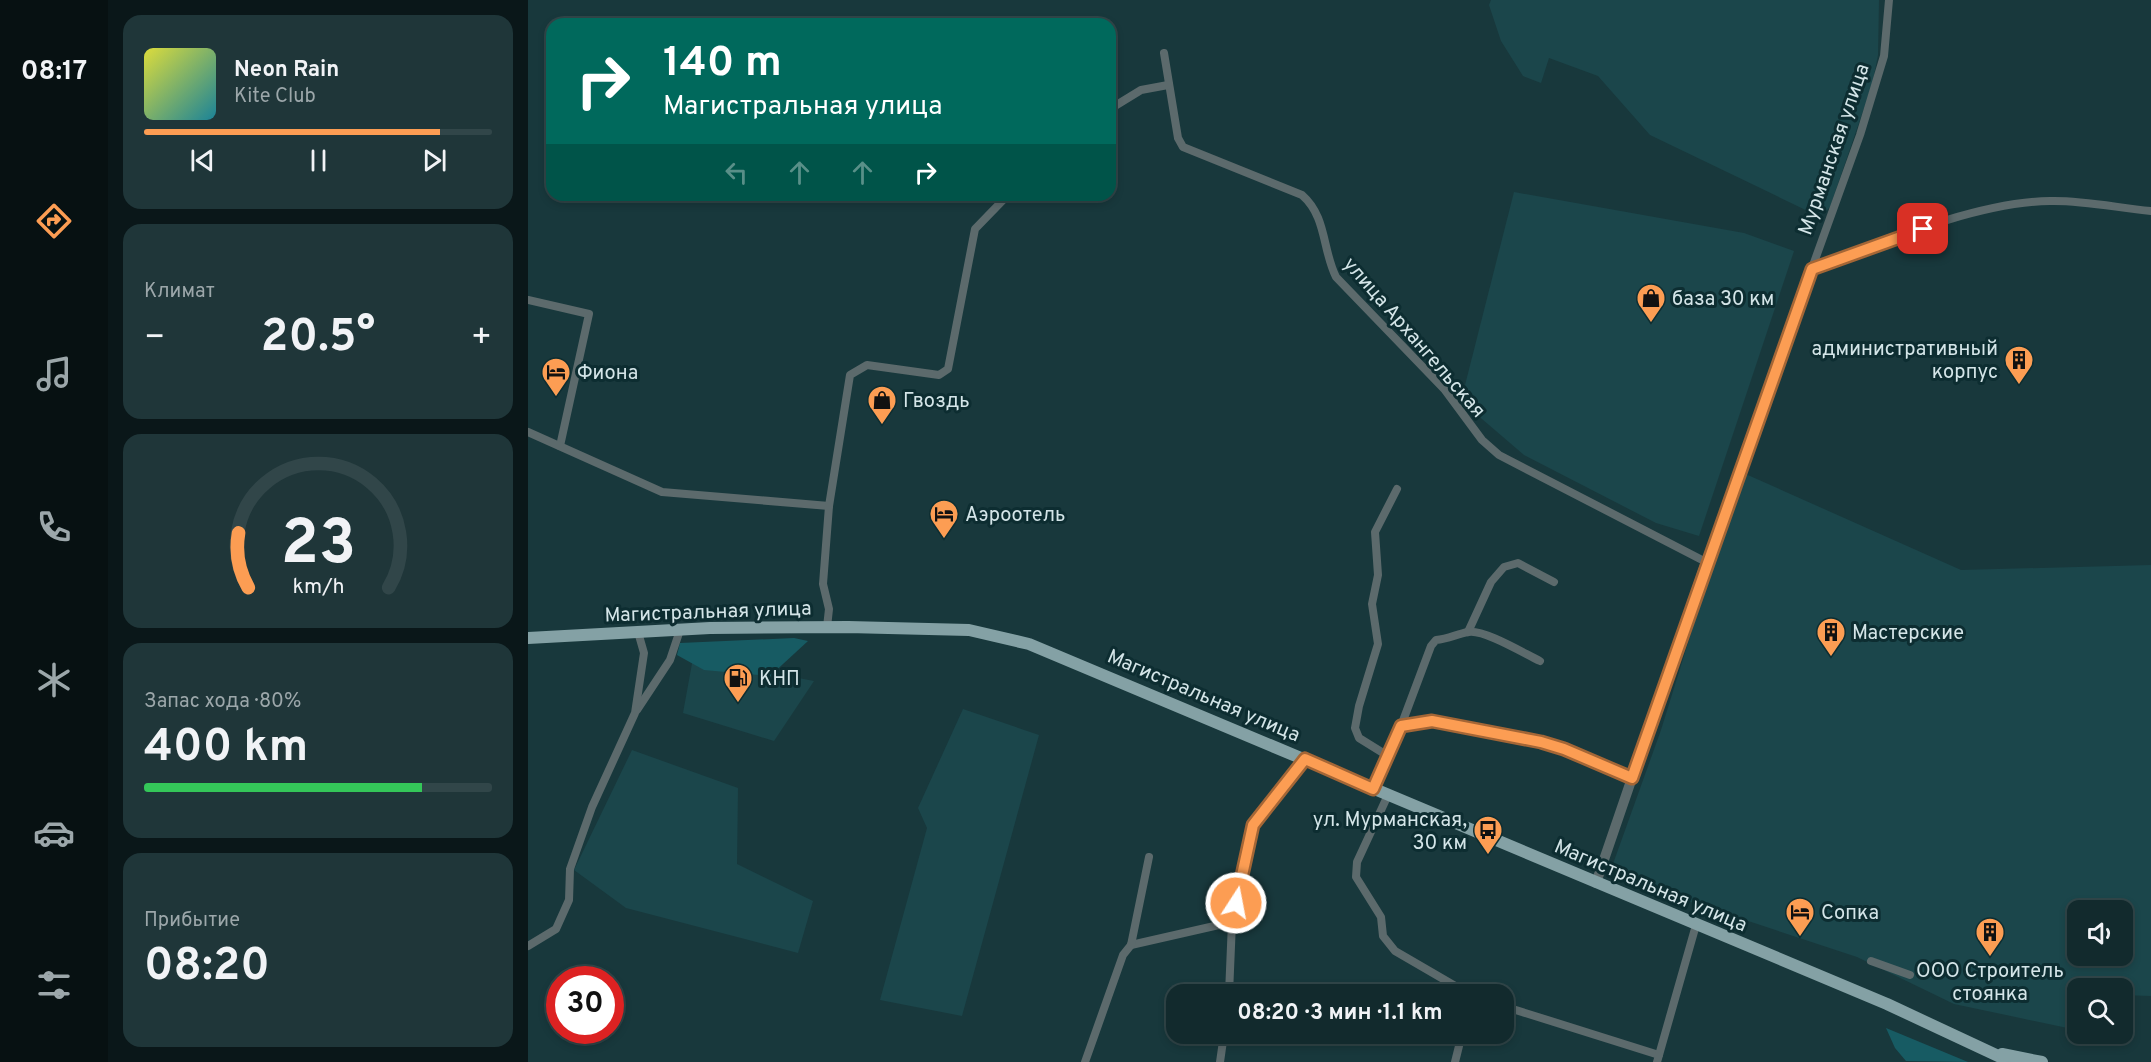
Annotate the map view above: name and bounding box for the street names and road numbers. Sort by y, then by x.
street label: Мурманская улица [1793,60,1876,239]
street label: улица Архангельская [1337,253,1490,424]
street label: Магистральная улица [604,596,812,630]
street label: Магистральная улица [1103,644,1304,749]
street label: Магистральная улица [1550,834,1751,939]

